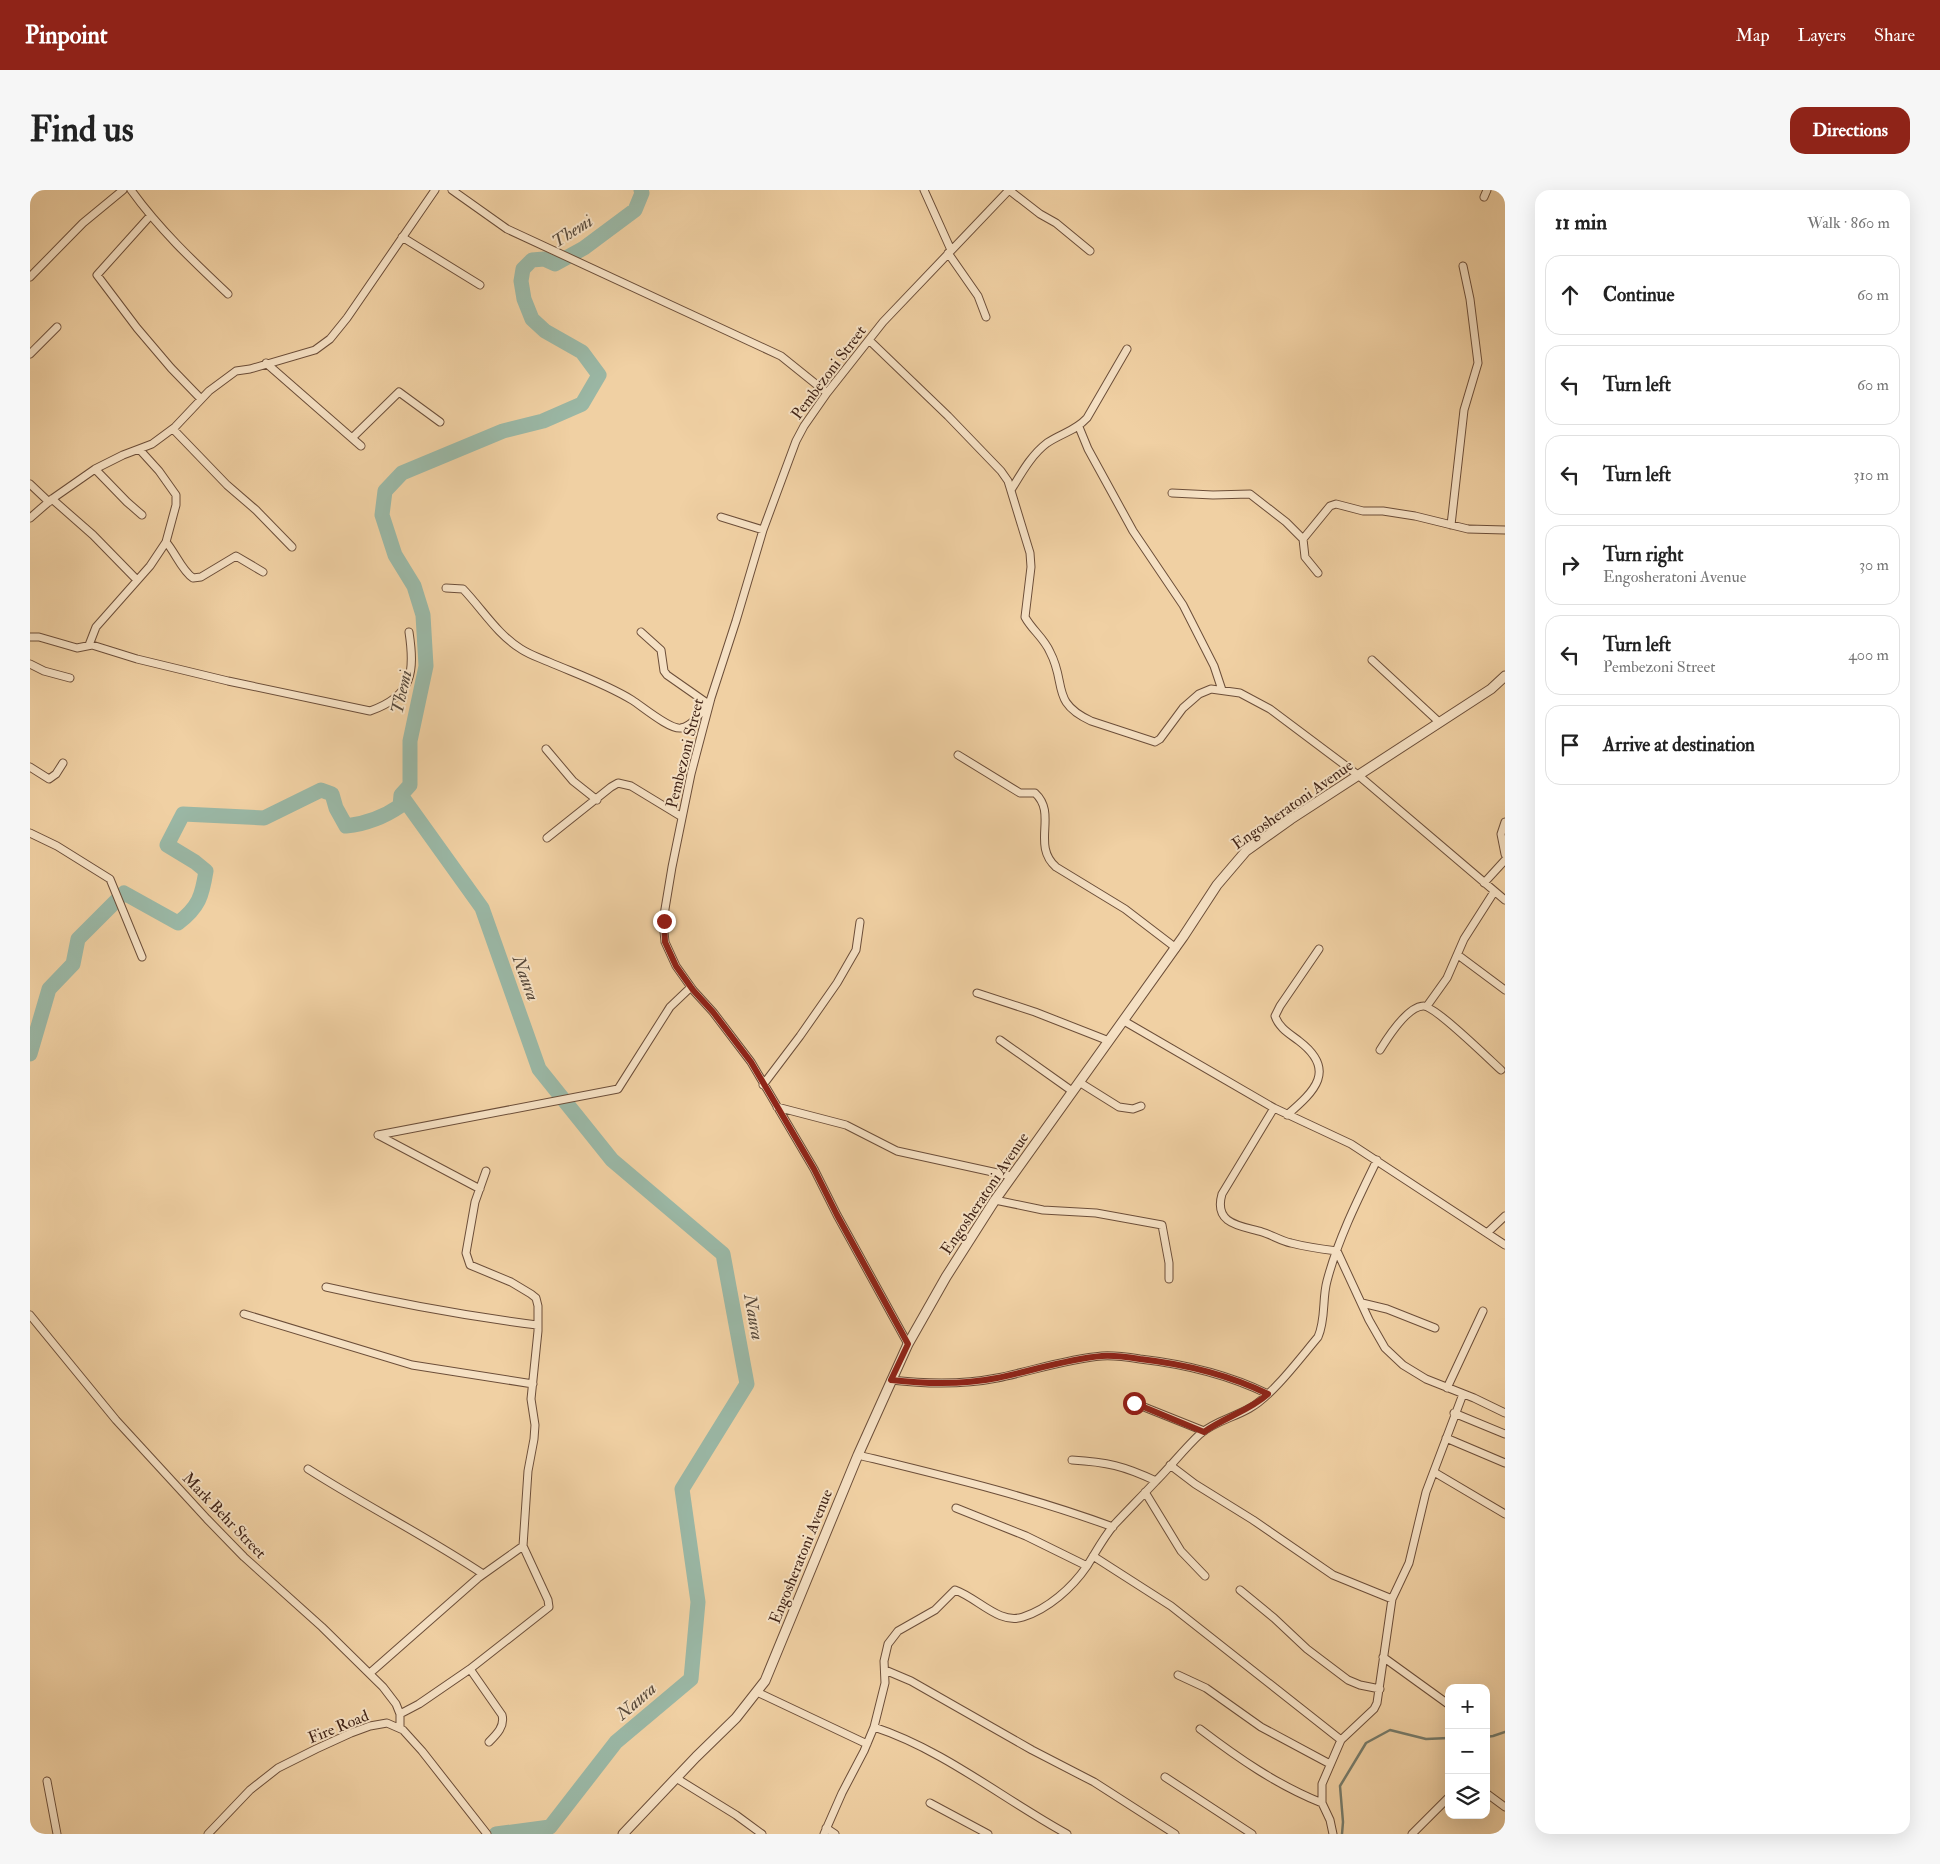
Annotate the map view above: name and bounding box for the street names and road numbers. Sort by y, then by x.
street label: Pembezoni Street [787,322,871,423]
street label: Pembezoni Street [662,696,708,810]
street label: Engosheratoni Avenue [1228,755,1357,854]
street label: Engosheratoni Avenue [936,1128,1033,1259]
street label: Mark Behr Street [178,1468,270,1563]
street label: Engosheratoni Avenue [765,1486,837,1627]
street label: Fire Road [305,1706,372,1748]

